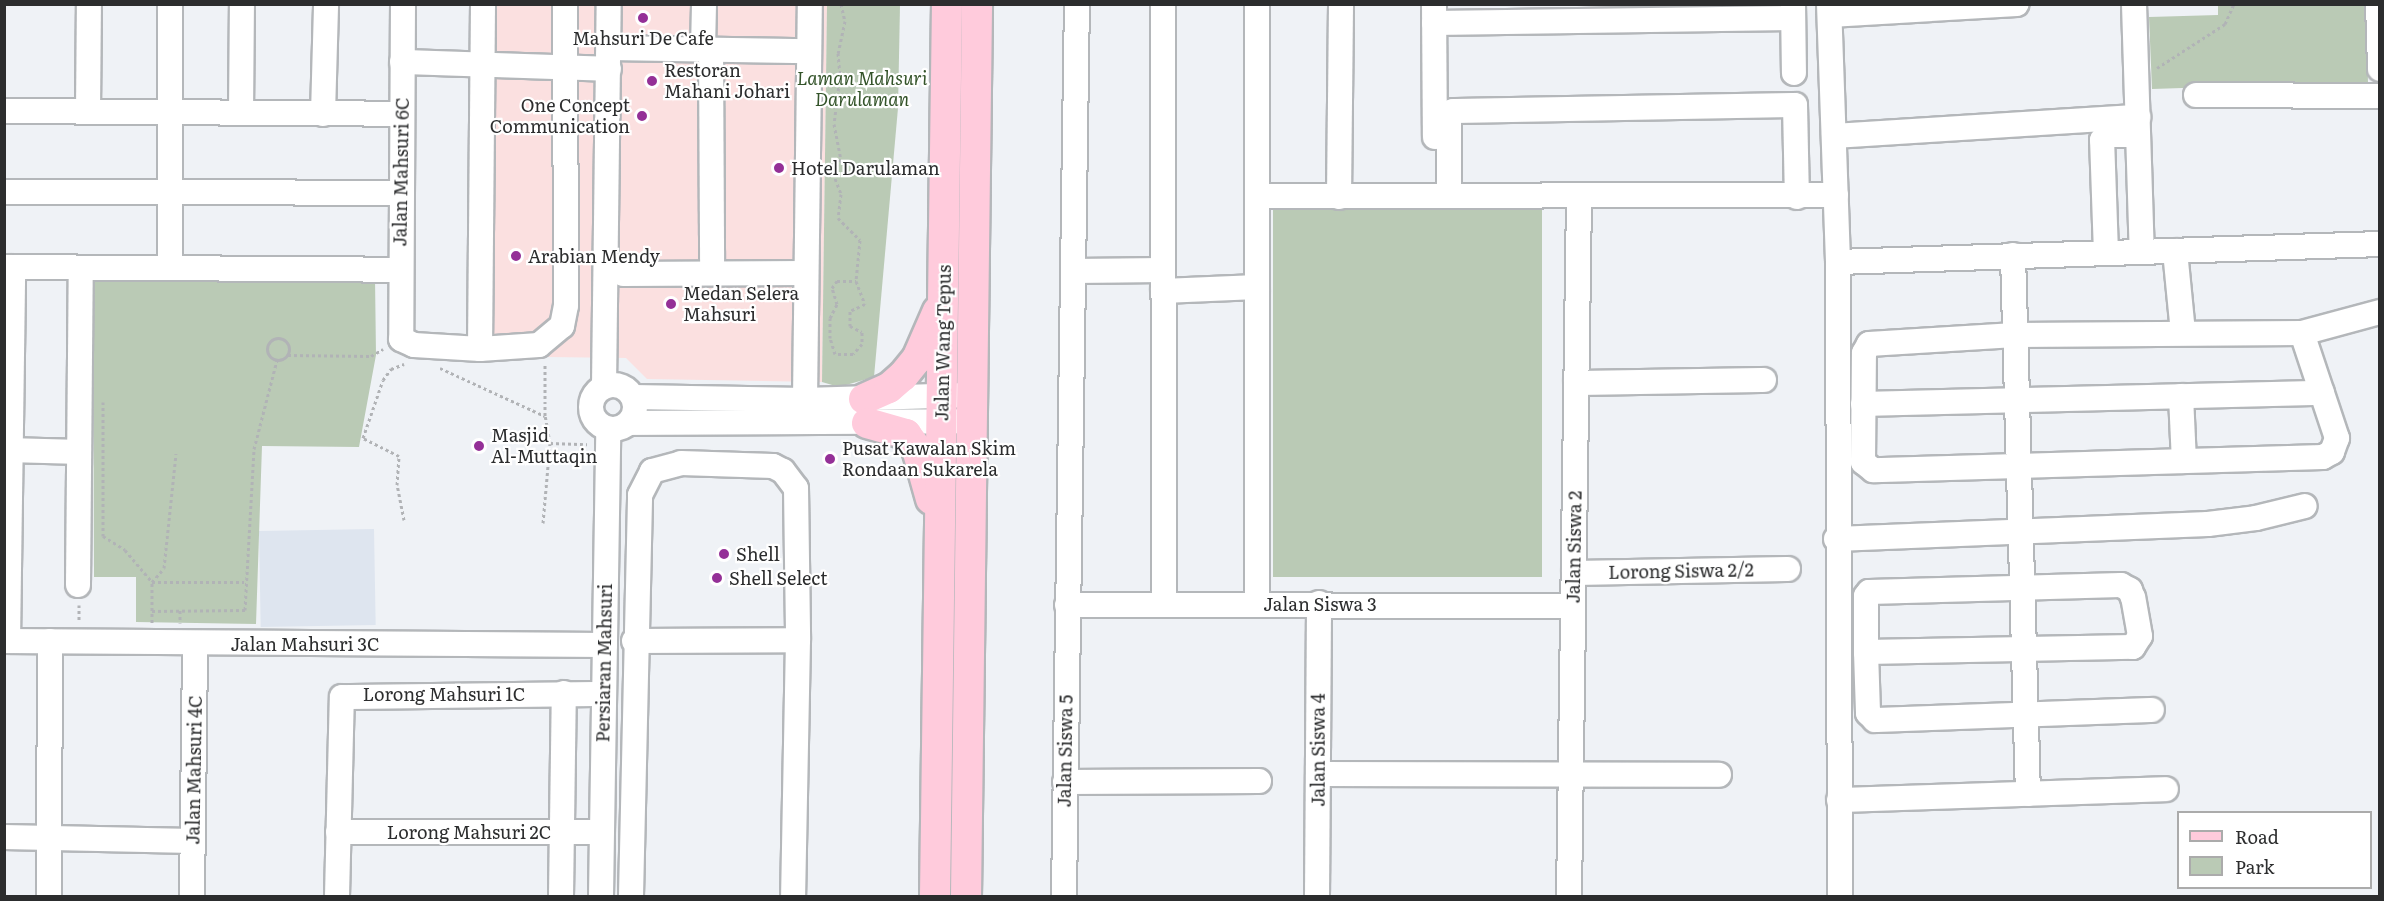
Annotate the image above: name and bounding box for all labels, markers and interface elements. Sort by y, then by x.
marker: Mahsuri De Cafe [636,11,650,25]
place label: Mahsuri De Cafe [572,27,714,49]
place label: Restoran Mahani Johari [664,60,790,103]
park label: Laman Mahsuri Darulaman [797,68,927,110]
marker: Restoran Mahani Johari [645,74,659,88]
place label: One Concept Communication [490,95,630,138]
street label: Jalan Mahsuri 6C [389,97,413,247]
marker: One Concept Communication [635,109,649,123]
place label: Hotel Darulaman [791,157,940,179]
marker: Hotel Darulaman [772,161,786,175]
place label: Arabian Mendy [528,245,660,267]
marker: Arabian Mendy [509,249,523,263]
street label: Jalan Wang Tepus [931,265,955,421]
place label: Medan Selera Mahsuri [683,283,799,326]
marker: Medan Selera Mahsuri [664,297,678,311]
place label: Masjid Al-Muttaqin [491,425,597,468]
place label: Pusat Kawalan Skim Rondaan Sukarela [842,438,1016,480]
marker: Masjid Al-Muttaqin [472,439,486,453]
marker: Pusat Kawalan Skim Rondaan Sukarela [823,452,837,466]
street label: Jalan Siswa 2 [1562,490,1586,604]
place label: Shell [736,543,780,565]
marker: Shell [717,547,731,561]
street label: Lorong Siswa 2/2 [1608,559,1754,583]
place label: Shell Select [729,567,828,589]
marker: Shell Select [710,571,724,585]
street label: Persiaran Mahsuri [592,583,616,743]
street label: Jalan Siswa 3 [1263,593,1377,615]
street label: Jalan Mahsuri 3C [230,633,380,655]
street label: Lorong Mahsuri 1C [363,683,525,705]
street label: Jalan Siswa 4 [1307,693,1329,807]
street label: Jalan Siswa 5 [1053,694,1077,808]
street label: Jalan Mahsuri 4C [182,695,206,845]
legend [2177,811,2372,889]
street label: Lorong Mahsuri 2C [387,821,551,843]
text: Road [2235,823,2279,850]
text: Park [2235,853,2274,880]

